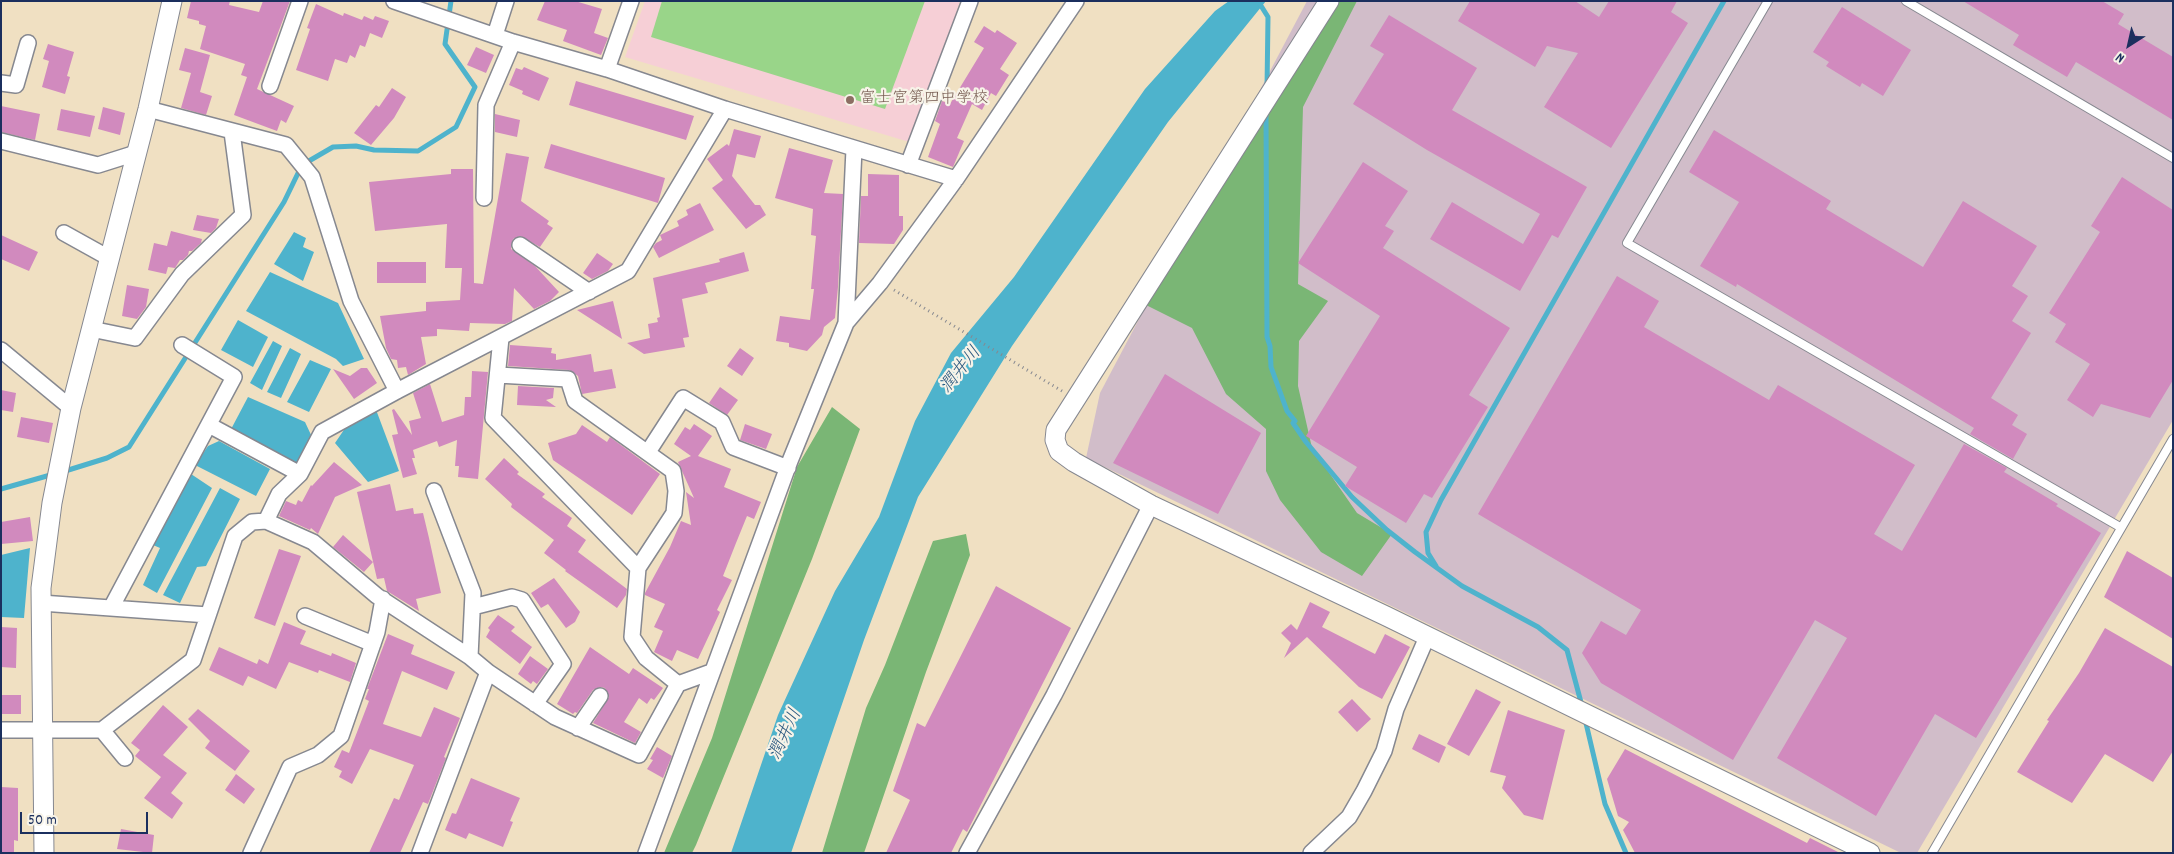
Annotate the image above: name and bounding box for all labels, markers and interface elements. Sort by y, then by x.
north arrow [2104,20,2154,70]
text: N [2112,47,2129,67]
place label: 富士宮第四中学校 [860,90,988,110]
marker: 富士宮第四中学校 [844,94,856,106]
water label: 潤井川 [937,343,987,399]
water label: 潤井川 [766,706,808,764]
scale bar [22,802,150,834]
text: 50 m [28,810,57,832]

